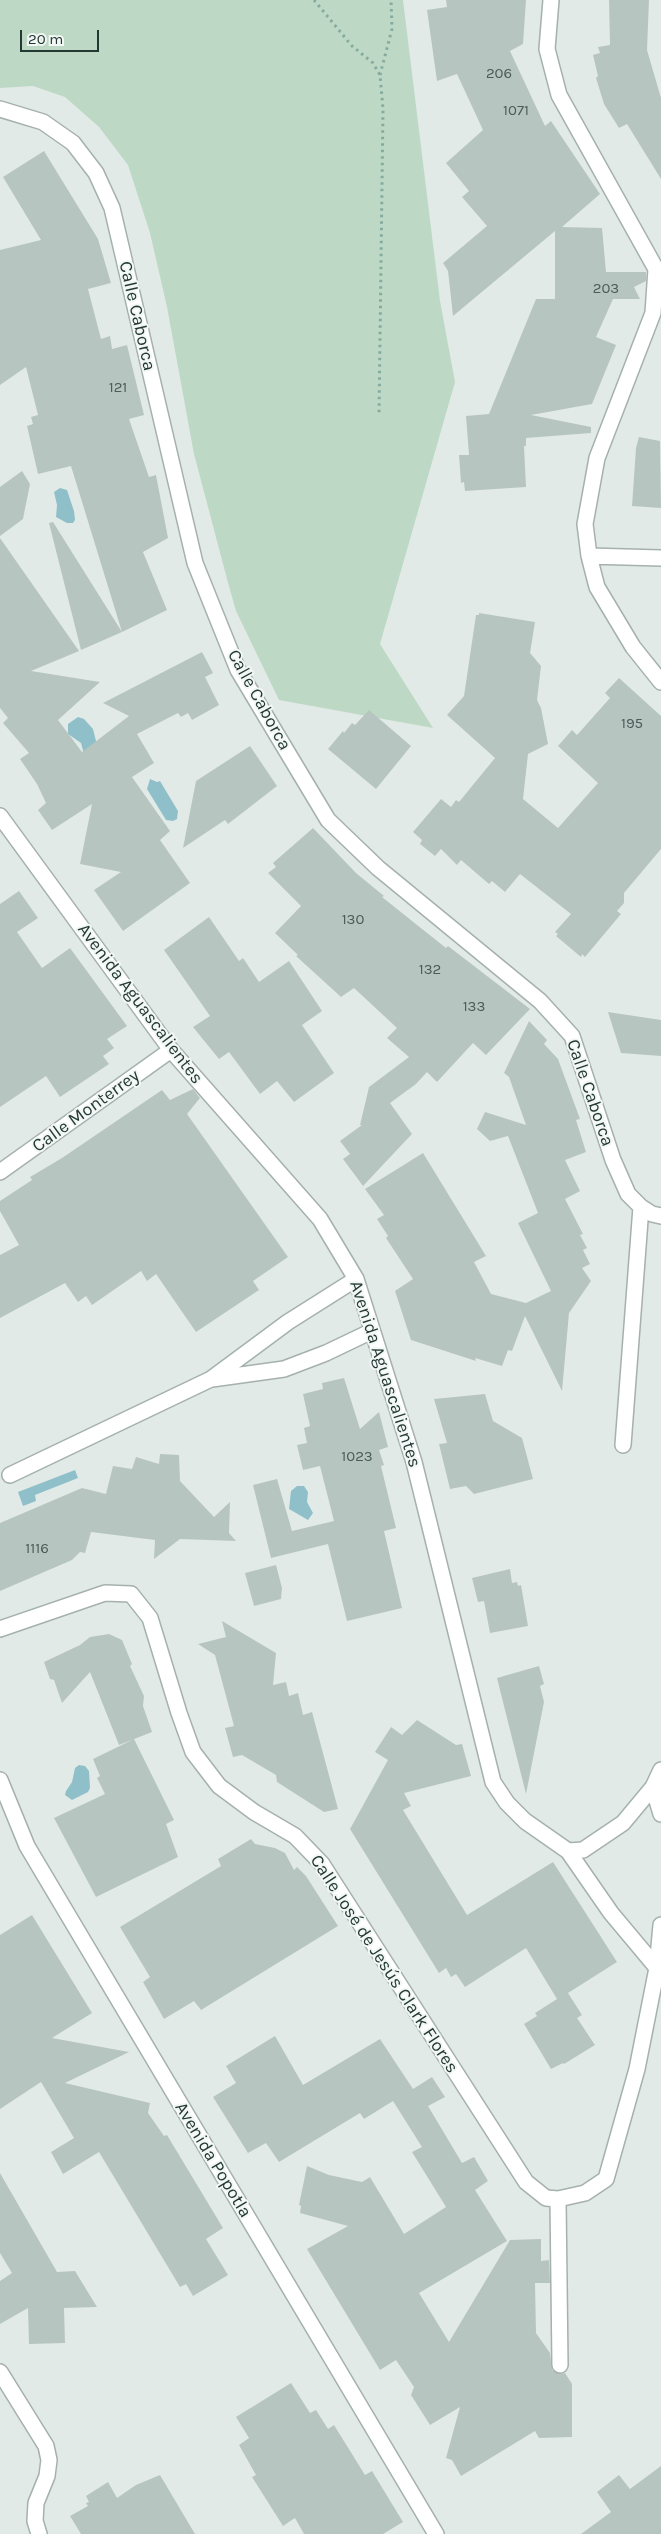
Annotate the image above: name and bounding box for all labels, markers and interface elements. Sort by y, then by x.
scale bar [22,20,101,52]
text: 20 m [28,30,63,48]
house number: 206 [486,65,512,83]
house number: 1071 [503,102,529,120]
street label: Calle Caborca [114,259,160,373]
house number: 203 [593,280,619,298]
house number: 121 [109,379,127,397]
street label: Calle Caborca [222,646,296,754]
house number: 195 [621,715,643,733]
house number: 130 [342,911,364,929]
street label: Avenida Aguascalientes [73,920,207,1088]
house number: 132 [419,961,441,979]
house number: 133 [463,998,485,1016]
street label: Calle Caborca [562,1037,618,1149]
street label: Calle Monterrey [28,1065,144,1157]
street label: Avenida Aguascalientes [345,1278,425,1470]
house number: 1023 [341,1448,373,1466]
house number: 1116 [25,1540,49,1558]
street label: Calle José de Jesús Clark Flores [305,1851,463,2077]
street label: Avenida Popotla [170,2098,256,2222]

